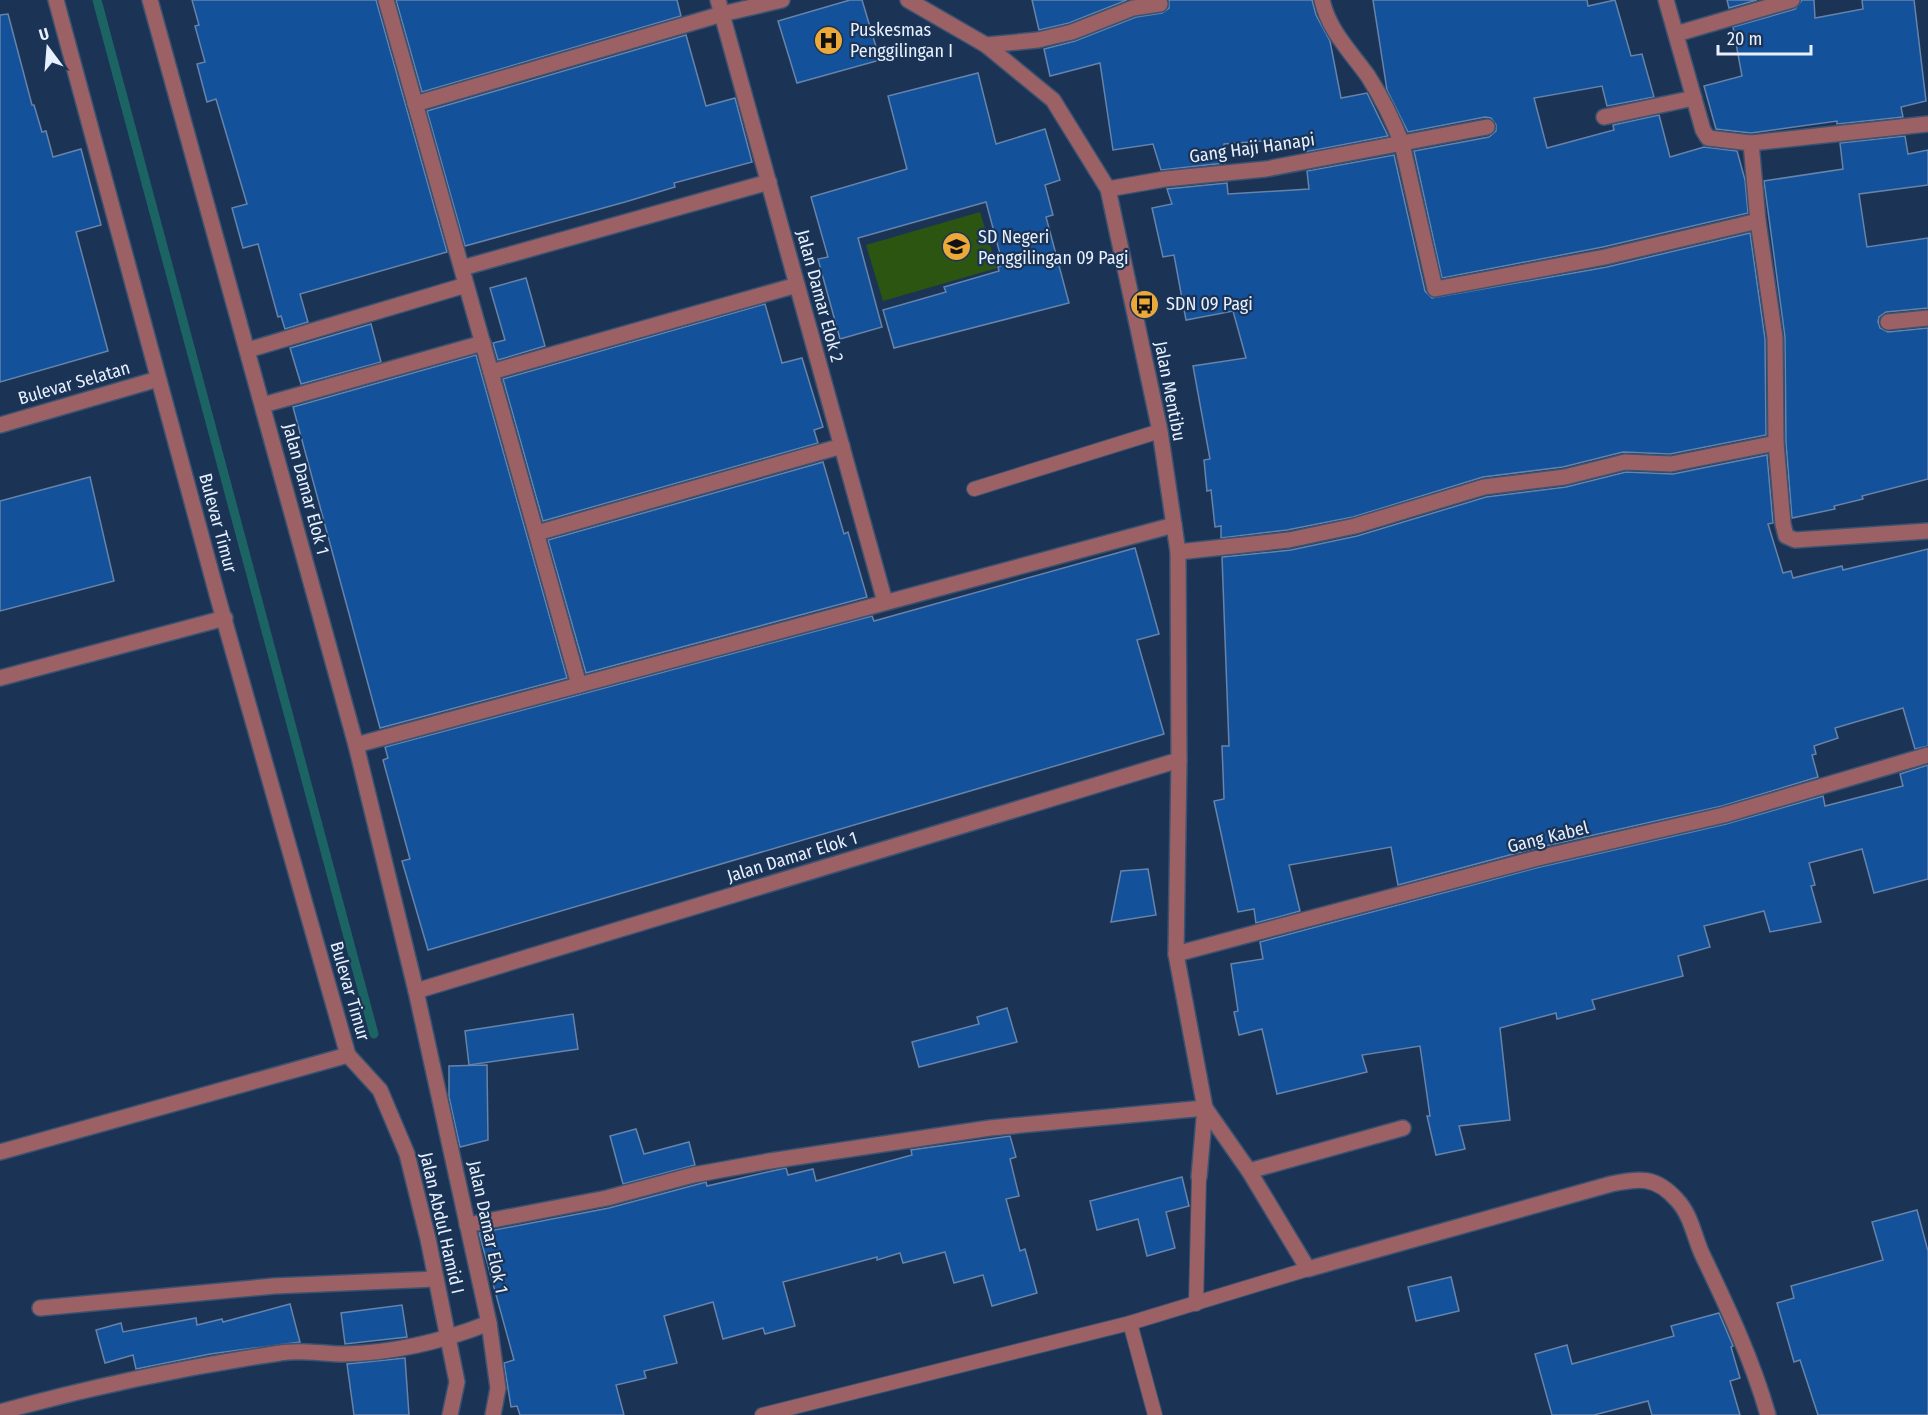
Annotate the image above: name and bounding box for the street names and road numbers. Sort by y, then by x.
street label: Gang Haji Hanapi [1188,128,1316,168]
street label: Jalan Damar Elok 2 [792,227,848,365]
street label: Jalan Mentibu [1150,339,1190,443]
street label: Bulevar Selatan [16,357,132,409]
street label: Jalan Damar Elok 1 [278,421,334,557]
street label: Bulevar Timur [194,471,242,576]
street label: Gang Kabel [1505,816,1591,858]
street label: Jalan Damar Elok 1 [724,827,860,887]
street label: Bulevar Timur [325,939,375,1044]
street label: Jalan Abdul Hamid I [415,1150,469,1296]
street label: Jalan Damar Elok 1 [463,1159,513,1295]

